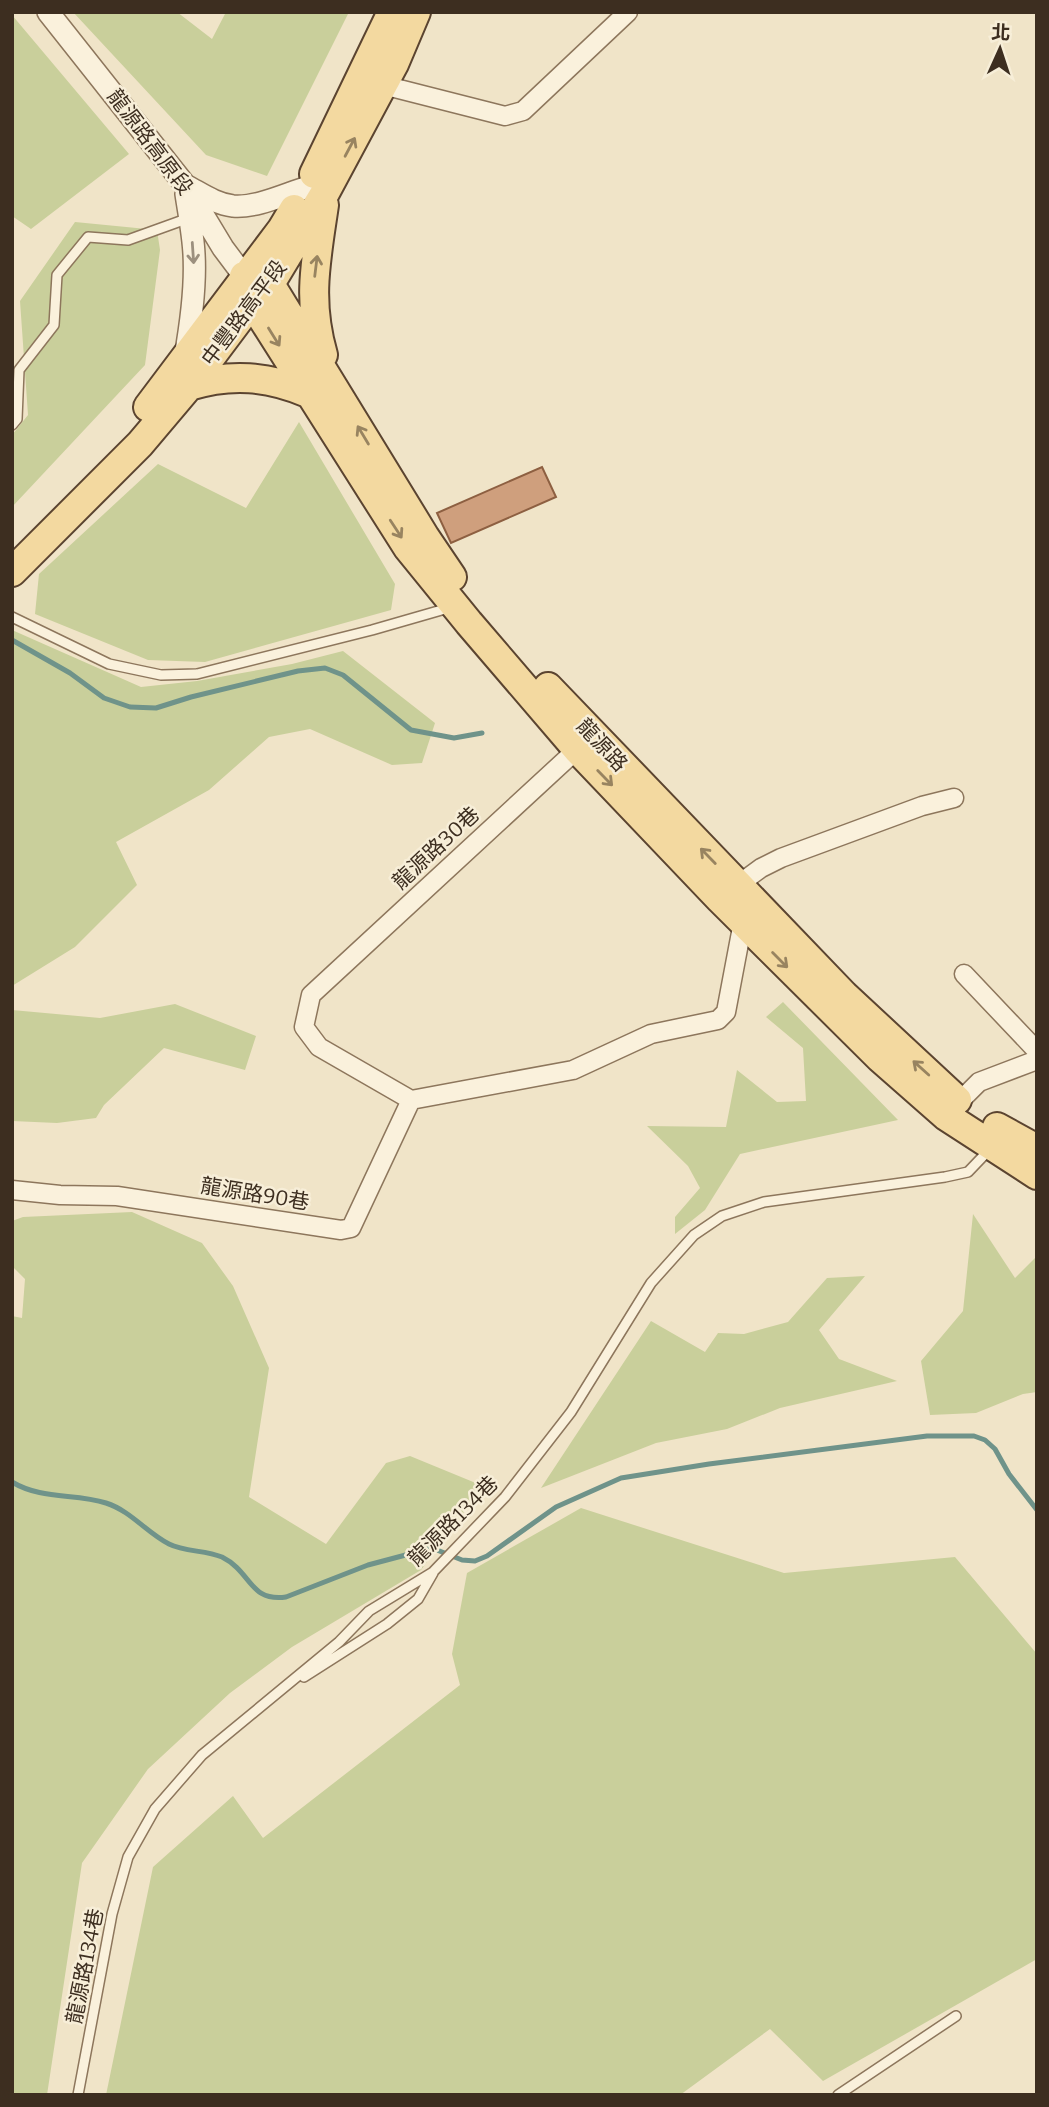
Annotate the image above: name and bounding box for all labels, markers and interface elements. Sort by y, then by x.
north arrow [965,14,1035,84]
text: 北 [991,21,1011,45]
street label: 龍源路高原段 [102,84,198,200]
one-way arrow [343,137,357,158]
one-way arrow [187,241,200,264]
street label: 中豐路高平段 [196,255,292,371]
one-way arrow [309,255,322,278]
one-way arrow [267,327,281,347]
one-way arrow [356,426,370,446]
one-way arrow [389,519,403,539]
street label: 龍源路 [571,713,633,777]
one-way arrow [597,769,614,786]
street label: 龍源路30巷 [387,801,485,895]
one-way arrow [700,847,716,865]
one-way arrow [771,951,788,968]
one-way arrow [912,1060,930,1076]
street label: 龍源路90巷 [199,1173,311,1215]
street label: 龍源路134巷 [403,1471,503,1571]
street label: 龍源路134巷 [61,1906,109,2026]

